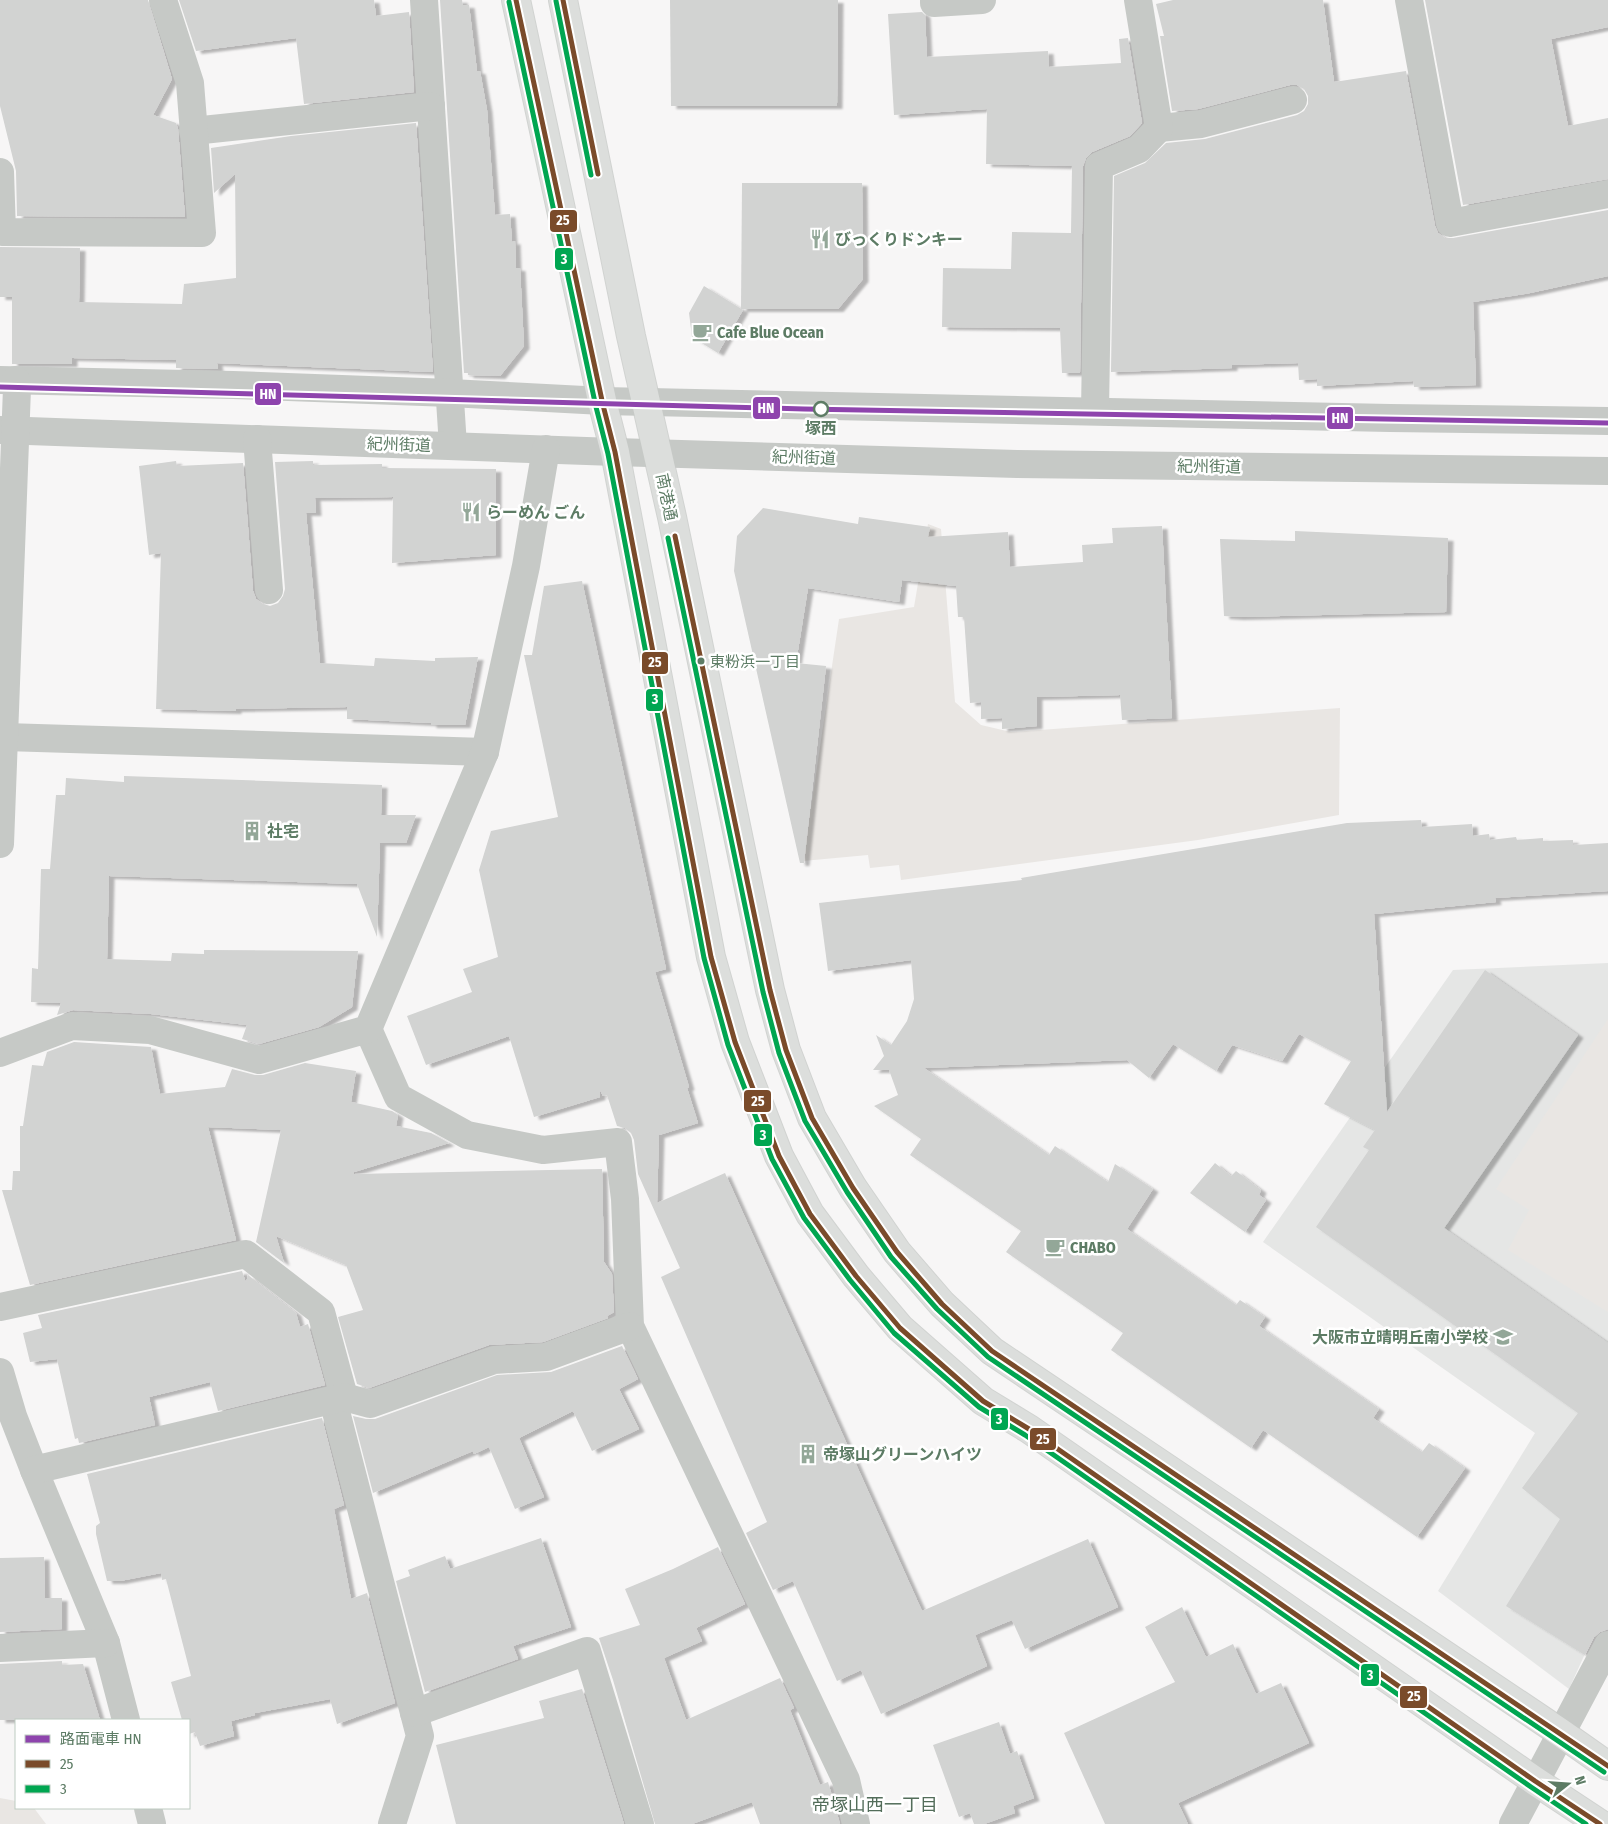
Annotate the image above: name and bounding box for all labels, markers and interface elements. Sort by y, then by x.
line badge: 25 [549,209,578,233]
text: 25 [555,212,570,229]
restaurant icon: びっくりドンキー [809,228,831,250]
place label: びっくりドンキー [835,230,963,249]
line badge: 3 [554,247,574,271]
text: 3 [560,251,568,268]
cafe icon: Cafe Blue Ocean [691,321,713,343]
place label: Cafe Blue Ocean [717,323,824,342]
line badge: HN [254,382,282,406]
text: HN [260,386,276,403]
line badge: HN [752,396,781,420]
text: HN [758,400,774,417]
marker: 塚西 [813,401,829,417]
line badge: HN [1326,406,1354,430]
text: HN [1332,410,1348,427]
place label: 塚西 [805,419,837,438]
street label: 紀州街道 [367,434,431,455]
street label: 紀州街道 [772,447,836,468]
street label: 紀州街道 [1177,456,1241,477]
street label: 南港通 [652,472,681,523]
restaurant icon: らーめん ごん [460,501,482,523]
place label: らーめん ごん [486,503,585,522]
line badge: 25 [641,651,669,675]
place label: 東粉浜一丁目 [710,653,800,671]
text: 25 [647,654,662,671]
marker: 東粉浜一丁目 [696,656,706,666]
line badge: 3 [645,688,664,712]
text: 3 [651,691,659,708]
building icon: 社宅 [241,820,263,842]
place label: 社宅 [267,822,299,841]
line badge: 25 [743,1089,772,1113]
text: 25 [750,1093,765,1110]
line badge: 3 [753,1123,773,1147]
text: 3 [759,1127,767,1144]
cafe icon: CHABO [1044,1236,1066,1258]
place label: CHABO [1070,1238,1116,1257]
school or university icon: 大阪市立晴明丘南小学校 [1492,1326,1514,1348]
place label: 大阪市立晴明丘南小学校 [1312,1328,1488,1347]
line badge: 3 [990,1407,1009,1431]
text: 3 [995,1411,1003,1428]
line badge: 25 [1029,1427,1057,1451]
text: 25 [1035,1431,1050,1448]
building icon: 帝塚山グリーンハイツ [797,1443,819,1465]
place label: 帝塚山グリーンハイツ [823,1445,982,1464]
line badge: 3 [1360,1663,1380,1687]
text: 3 [1366,1667,1374,1684]
line badge: 25 [1399,1685,1428,1709]
text: 25 [1406,1688,1421,1705]
legend [15,1719,190,1809]
text: 路面電車 HN [60,1730,142,1748]
text: 25 [60,1755,74,1773]
north arrow [1543,1759,1593,1809]
text: N [1571,1774,1589,1787]
text: 3 [60,1780,67,1798]
district label: 帝塚山西一丁目 [812,1794,938,1816]

